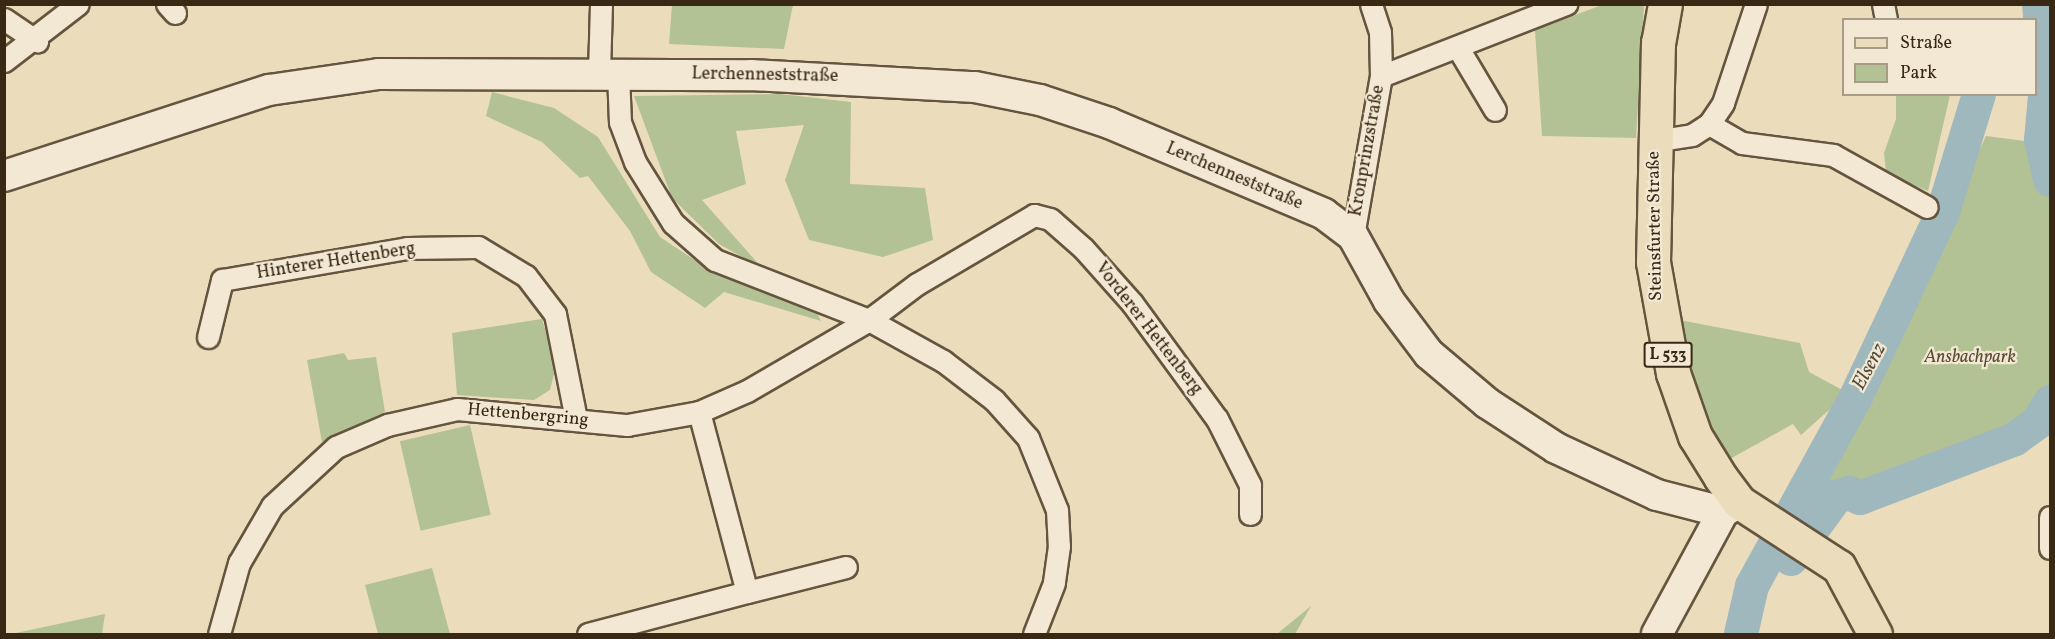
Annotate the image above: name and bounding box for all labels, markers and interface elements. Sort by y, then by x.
legend [1842,18,2037,96]
text: Straße [1900,31,1952,56]
text: Park [1900,61,1937,86]
street label: Lerchenneststraße [691,64,839,88]
street label: Kronprinzstraße [1346,84,1390,218]
street label: Lerchenneststraße [1162,138,1306,216]
street label: Steinsfurter Straße [1644,151,1668,301]
street label: Hinterer Hettenberg [255,239,417,285]
street label: Vorderer Hettenberg [1089,258,1207,400]
water label: Elsenz [1848,340,1892,394]
road number: L 533 [1642,342,1694,368]
park label: Ansbachpark [1924,347,2016,369]
street label: Hettenbergring [466,400,590,432]

